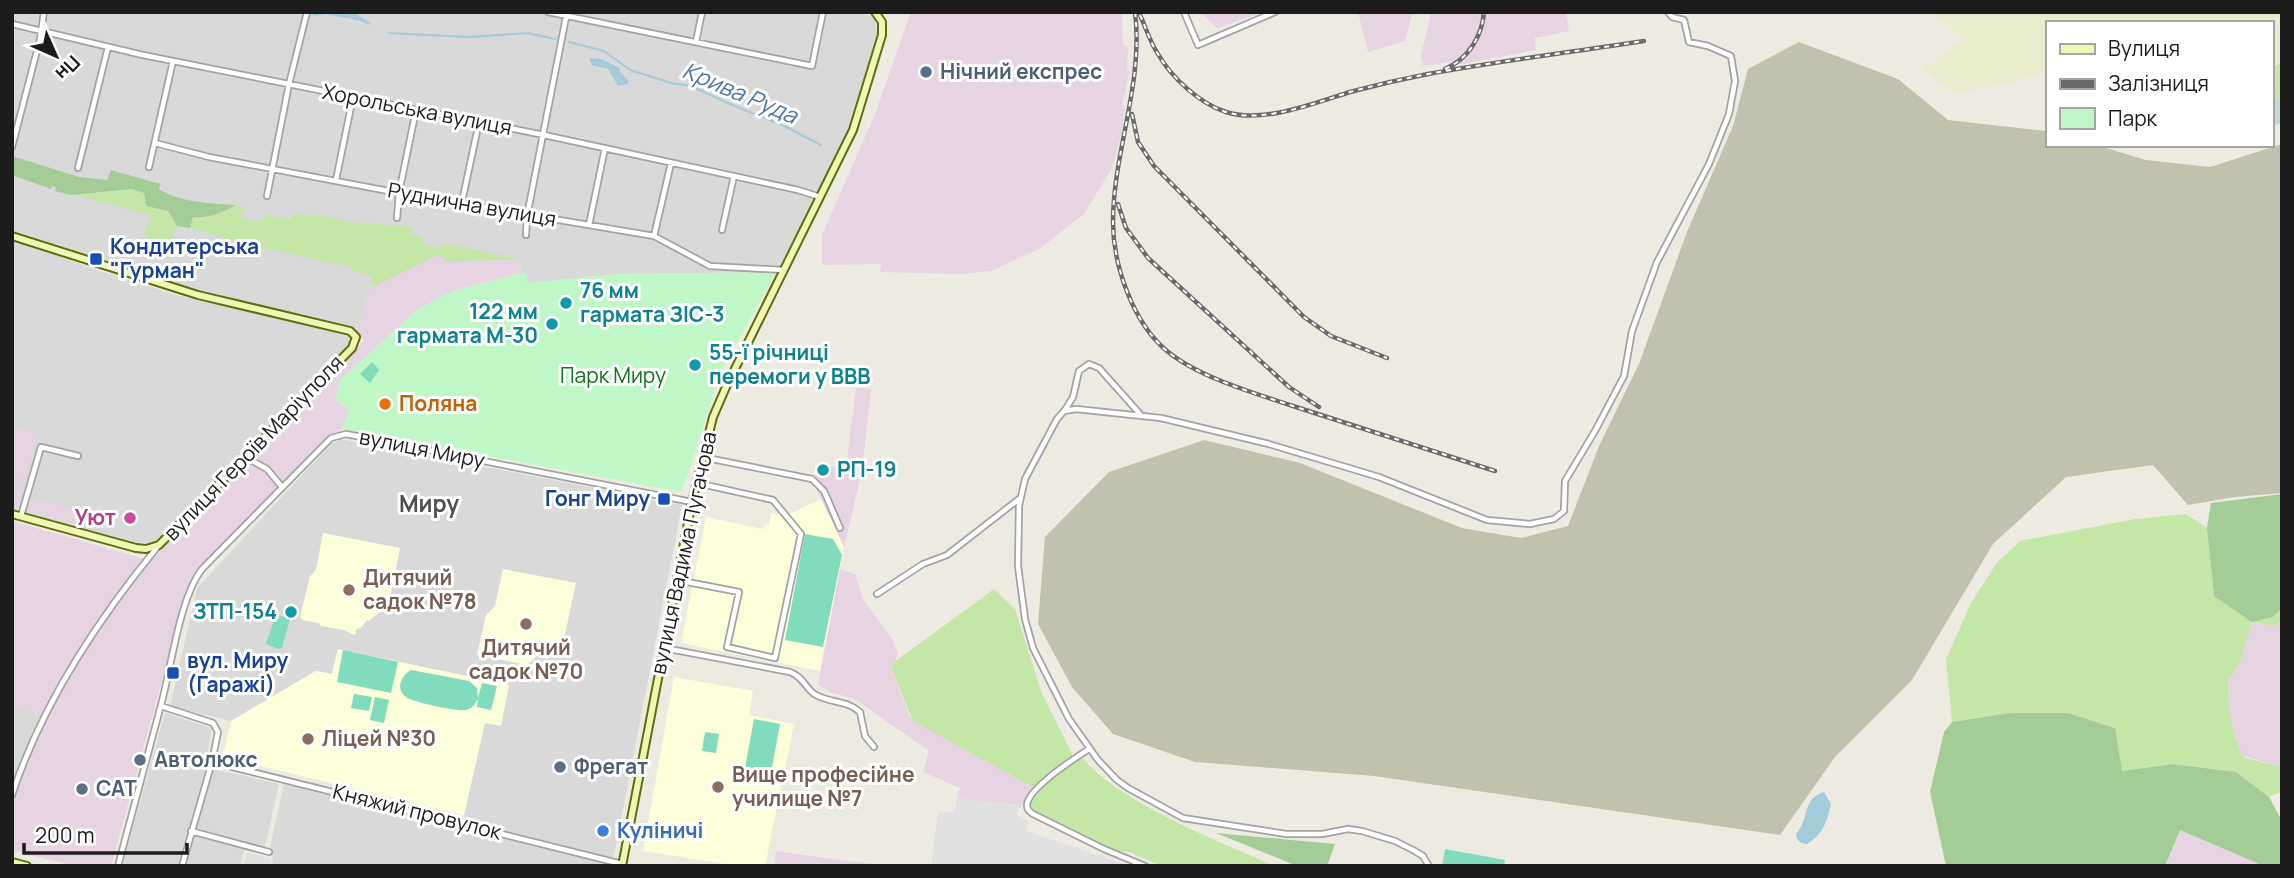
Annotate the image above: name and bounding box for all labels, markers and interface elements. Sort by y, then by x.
north arrow [21,21,91,91]
legend [2046,21,2273,147]
text: Вулиця [2108,34,2180,62]
text: Пн [50,50,86,86]
water label: Крива Руда [678,53,804,131]
place label: Нічний експрес [940,57,1102,85]
marker: Нічний експрес [918,64,934,80]
text: Залізниця [2108,69,2209,97]
street label: Хорольська вулиця [320,77,514,141]
text: Парк [2108,104,2158,132]
street label: Руднична вулиця [386,175,559,233]
place label: Кондитерська "Гурман" [110,232,259,284]
marker: Кондитерська "Гурман" [88,251,104,267]
place label: 76 мм гармата ЗІС-3 [580,276,725,328]
marker: 76 мм гармата ЗІС-3 [558,295,574,311]
place label: 122 мм гармата М-30 [397,297,538,349]
marker: 122 мм гармата М-30 [544,316,560,332]
place label: 55-ї річниці перемоги у ВВВ [709,338,871,390]
street label: вулиця Героїв Маріуполя [157,349,349,546]
marker: 55-ї річниці перемоги у ВВВ [687,357,703,373]
park label: Парк Миру [560,361,666,389]
place label: Поляна [399,389,477,417]
marker: Поляна [377,396,393,412]
street label: вулиця Миру [357,422,487,474]
street label: вулиця Вадима Пугачова [644,429,722,677]
place label: РП-19 [837,455,897,483]
marker: РП-19 [815,462,831,478]
place label: Гонг Миру [545,484,650,512]
district label: Миру [399,487,459,519]
marker: Гонг Миру [656,491,672,507]
place label: Уют [75,503,116,531]
marker: Уют [122,510,138,526]
place label: Дитячий садок №78 [363,563,477,615]
marker: Дитячий садок №78 [341,582,357,598]
place label: ЗТП-154 [193,597,277,625]
marker: ЗТП-154 [283,604,299,620]
marker: Дитячий садок №70 [518,616,534,632]
place label: Дитячий садок №70 [469,633,583,685]
place label: вул. Миру (Гаражі) [187,646,289,698]
marker: вул. Миру (Гаражі) [165,665,181,681]
place label: Ліцей №30 [322,724,436,752]
marker: Ліцей №30 [300,731,316,747]
place label: Автолюкс [154,745,258,773]
marker: Автолюкс [132,752,148,768]
place label: Фрегат [574,752,648,780]
marker: Фрегат [552,759,568,775]
place label: Вище професійне училище №7 [732,760,915,812]
place label: САТ [96,774,137,802]
street label: Княжий провулок [330,777,505,846]
marker: Вище професійне училище №7 [710,779,726,795]
marker: САТ [74,781,90,797]
scale bar [24,812,187,856]
place label: Куліничі [617,816,703,844]
text: 200 m [35,821,95,849]
marker: Куліничі [595,823,611,839]

